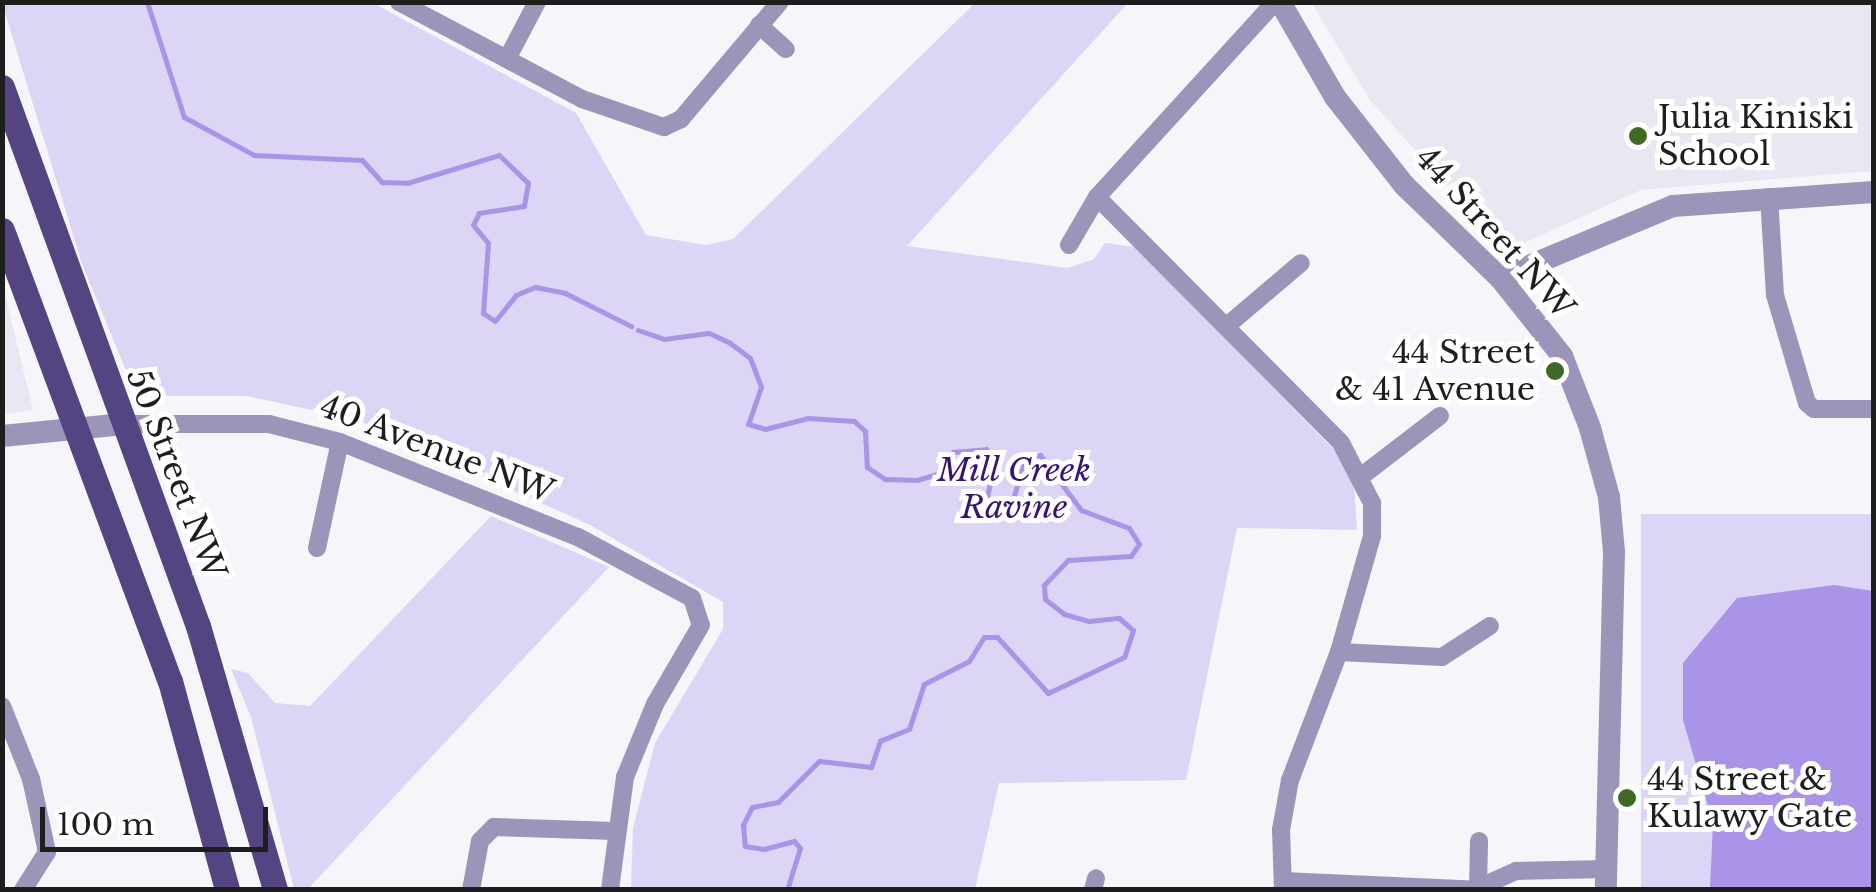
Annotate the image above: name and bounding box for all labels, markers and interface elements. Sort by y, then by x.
place label: Julia Kiniski School [1658,99,1854,174]
marker: Julia Kiniski School [1627,125,1649,147]
street label: 44 Street NW [1408,139,1582,327]
place label: 44 Street & 41 Avenue [1334,334,1535,409]
marker: 44 Street & 41 Avenue [1544,360,1566,382]
street label: 50 Street NW [118,363,234,585]
street label: 40 Avenue NW [314,387,560,511]
park label: Mill Creek Ravine [937,452,1091,527]
place label: 44 Street & Kulawy Gate [1647,761,1853,836]
scale bar [45,787,272,849]
marker: 44 Street & Kulawy Gate [1616,787,1638,809]
text: 100 m [57,806,154,843]

